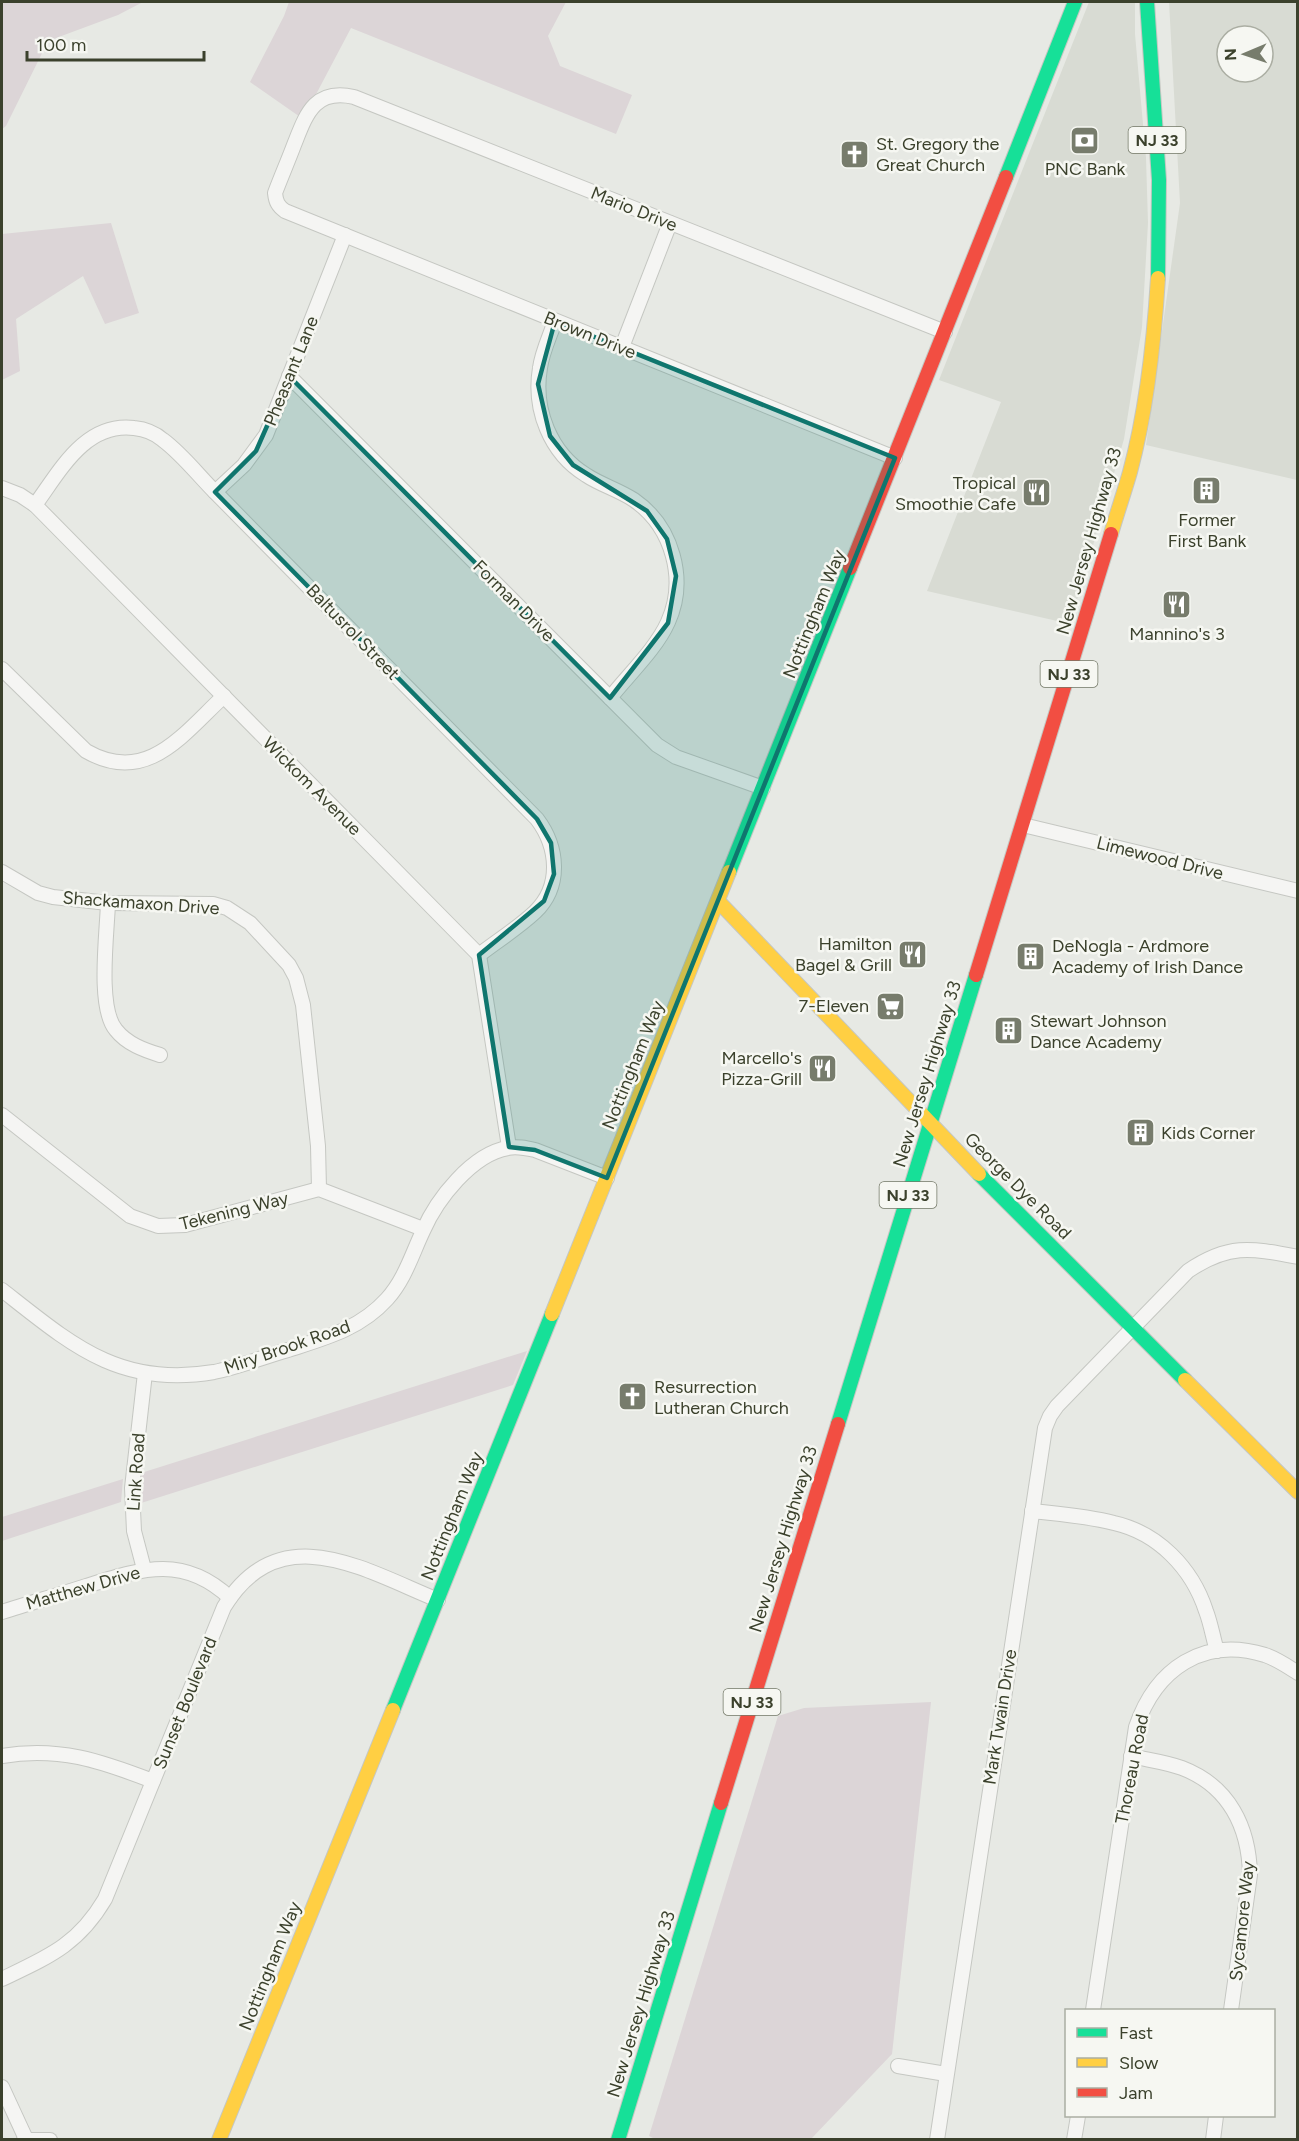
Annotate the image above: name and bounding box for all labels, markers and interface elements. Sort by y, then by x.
scale bar [27,24,204,62]
north arrow [1215,24,1275,84]
text: 100 m [36,34,86,56]
text: N [1221,48,1240,61]
bank icon: PNC Bank [1069,124,1101,156]
road number: NJ 33 [1128,127,1186,153]
place label: St. Gregory the Great Church [876,133,999,176]
church icon: St. Gregory the Great Church [839,138,871,170]
place label: PNC Bank [1045,158,1126,180]
street label: Mario Drive [588,182,681,236]
street label: Brown Drive [541,307,639,364]
street label: Pheasant Lane [259,313,323,429]
street label: New Jersey Highway 33 [1052,445,1126,637]
place label: Tropical Smoothie Cafe [895,472,1016,515]
building icon: Former First Bank [1191,475,1223,507]
restaurant icon: Tropical Smoothie Cafe [1021,477,1053,509]
place label: Former First Bank [1168,509,1247,552]
street label: Nottingham Way [778,546,850,682]
street label: Forman Drive [468,555,560,647]
street label: Baltusrol Street [302,580,404,685]
restaurant icon: Mannino's 3 [1161,589,1193,621]
place label: Mannino's 3 [1129,623,1225,645]
road number: NJ 33 [1040,661,1098,687]
street label: Wickom Avenue [258,732,366,840]
street label: Limewood Drive [1094,832,1226,884]
street label: Shackamaxon Drive [62,887,220,919]
place label: Hamilton Bagel & Grill [795,933,892,976]
place label: DeNogla - Ardmore Academy of Irish Dance [1052,935,1243,978]
restaurant icon: Hamilton Bagel & Grill [897,938,929,970]
building icon: DeNogla - Ardmore Academy of Irish Dance [1015,940,1047,972]
street label: New Jersey Highway 33 [888,978,966,1170]
supermarket icon: 7-Eleven [874,990,906,1022]
place label: 7-Eleven [799,995,869,1017]
street label: Nottingham Way [597,997,669,1133]
place label: Stewart Johnson Dance Academy [1030,1010,1166,1053]
building icon: Stewart Johnson Dance Academy [993,1015,1025,1047]
place label: Marcello's Pizza-Grill [721,1047,802,1090]
restaurant icon: Marcello's Pizza-Grill [807,1052,839,1084]
building icon: Kids Corner [1124,1117,1156,1149]
place label: Kids Corner [1161,1122,1255,1144]
street label: George Dye Road [960,1128,1076,1244]
road number: NJ 33 [880,1182,936,1208]
street label: Tekening Way [177,1187,291,1235]
street label: Miry Brook Road [221,1315,353,1379]
place label: Resurrection Lutheran Church [654,1376,789,1419]
church icon: Resurrection Lutheran Church [617,1381,649,1413]
street label: Link Road [122,1432,150,1512]
street label: New Jersey Highway 33 [744,1443,822,1635]
street label: Nottingham Way [416,1448,488,1584]
street label: Matthew Drive [23,1561,143,1615]
street label: Sunset Boulevard [148,1634,222,1772]
street label: Mark Twain Drive [978,1648,1022,1786]
road number: NJ 33 [724,1689,780,1715]
street label: Thoreau Road [1111,1712,1153,1826]
street label: Sycamore Way [1225,1859,1259,1982]
street label: Nottingham Way [234,1898,306,2034]
street label: New Jersey Highway 33 [602,1908,680,2100]
legend [1065,2009,1275,2117]
text: Fast [1119,2022,1153,2044]
text: Slow [1119,2052,1158,2074]
text: Jam [1119,2082,1153,2104]

